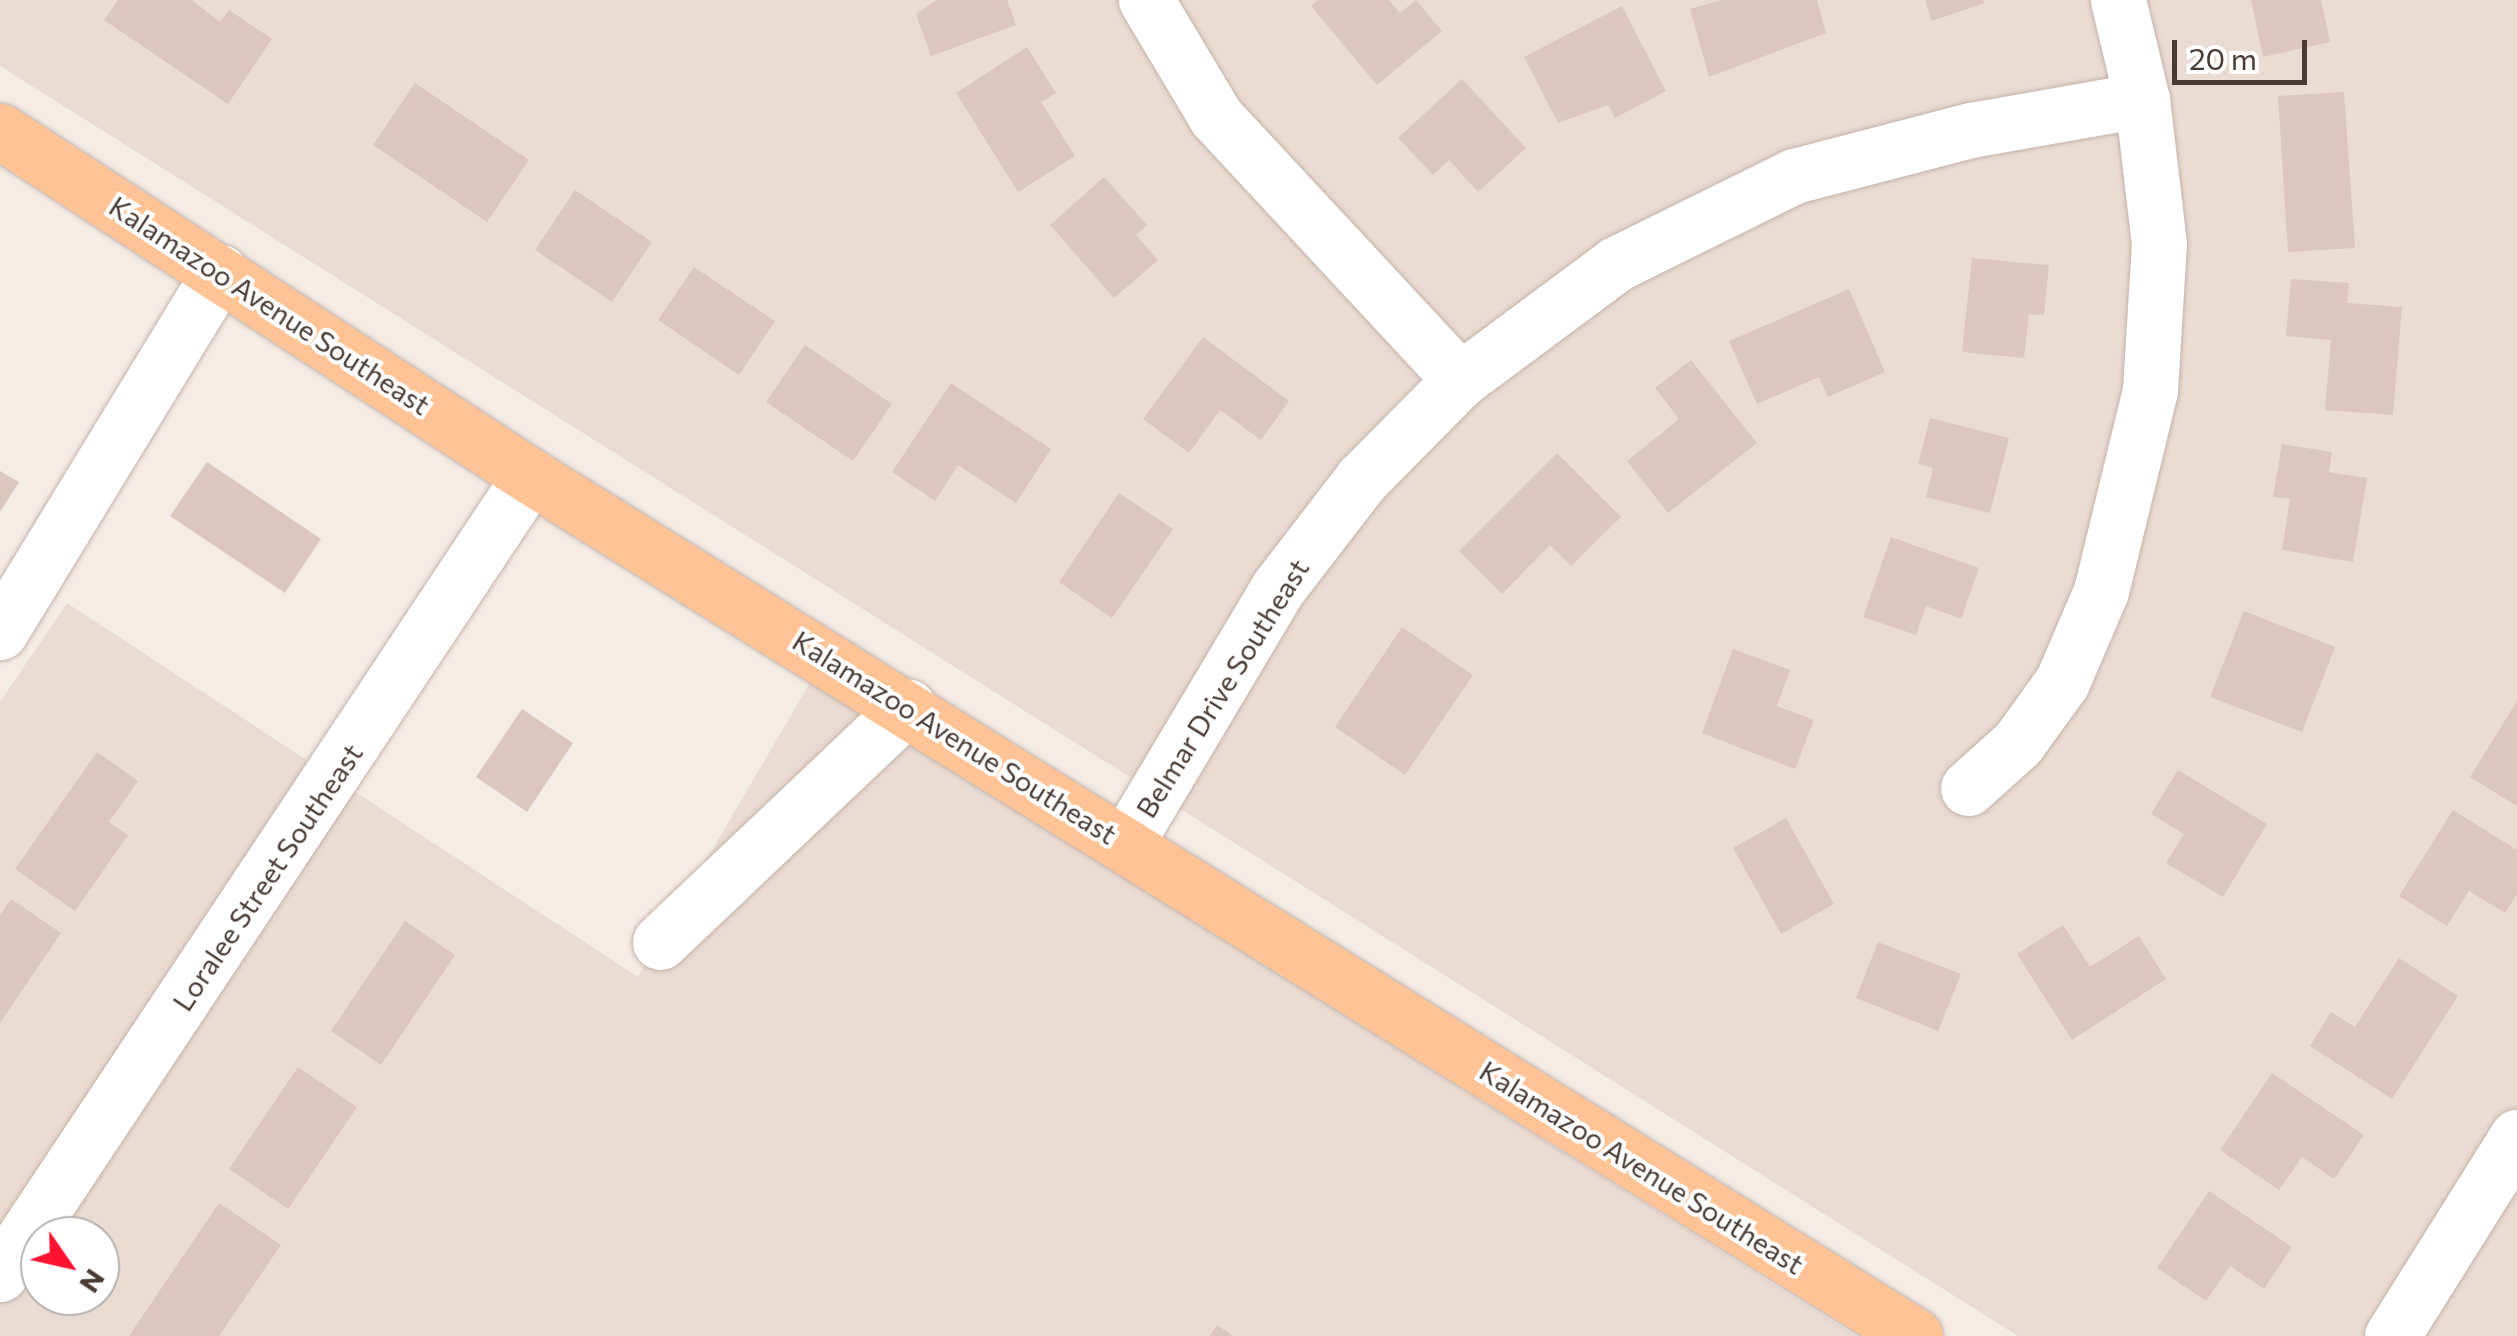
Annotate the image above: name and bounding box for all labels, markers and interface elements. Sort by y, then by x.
scale bar [2177,20,2312,82]
text: 20 m [2189,39,2257,76]
street label: Kalamazoo Avenue Southeast [103,189,437,421]
street label: Belmar Drive Southeast [1129,553,1315,823]
street label: Kalamazoo Avenue Southeast [787,623,1123,851]
street label: Loralee Street Southeast [165,737,369,1017]
street label: Kalamazoo Avenue Southeast [1474,1053,1810,1281]
north arrow [20,1216,120,1316]
text: N [73,1263,113,1300]

